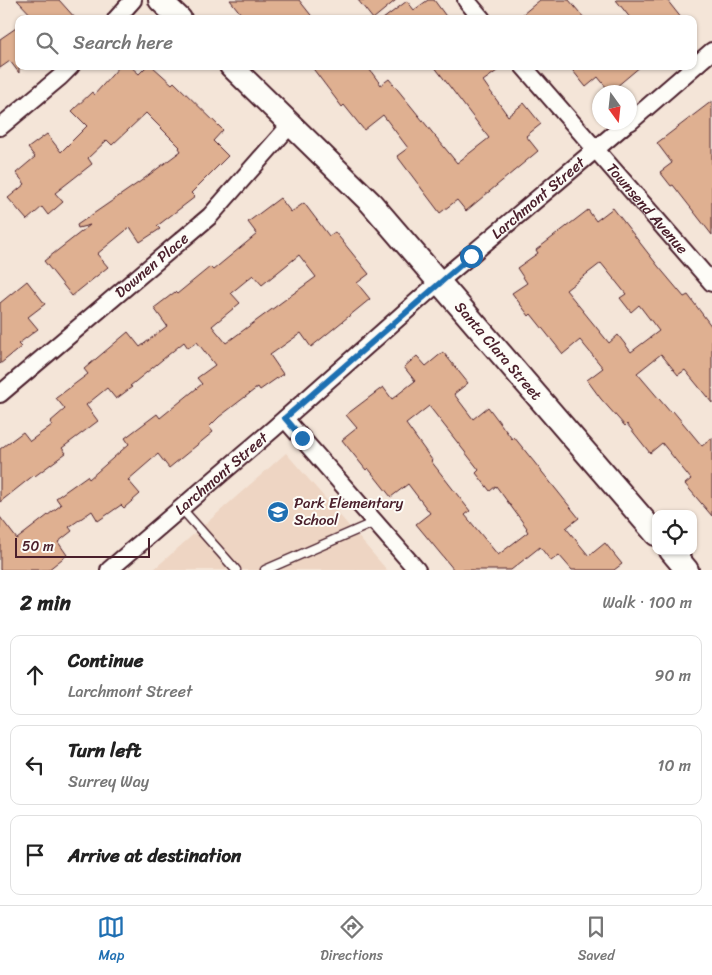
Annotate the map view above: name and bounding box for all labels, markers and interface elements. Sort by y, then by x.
search box [15,15,697,70]
text: Search here [73,26,173,59]
icon: search [33,29,61,57]
north arrow [592,85,637,130]
street label: Larchmont Street [485,150,592,246]
street label: Townsend Avenue [600,157,695,261]
street label: Downen Place [109,226,195,305]
route start [460,245,483,268]
street label: Santa Clara Street [448,295,549,407]
street label: Larchmont Street [168,425,275,521]
route end [291,427,314,450]
place label: Park Elementary School [294,490,404,533]
school or university icon: Park Elementary School [266,500,290,524]
map controls [652,510,697,555]
button: locate [652,510,697,555]
text: 50 m [22,534,54,559]
scale bar [15,535,150,558]
text: 2 min [20,584,71,622]
text: Walk · 100 m [602,588,692,617]
text: Continue [68,644,144,677]
icon: ahead [21,661,49,689]
text: 90 m [655,661,691,690]
text: Larchmont Street [68,677,193,706]
text: Turn left [68,734,141,767]
icon: left [21,751,49,779]
text: 10 m [658,751,691,780]
text: Surrey Way [68,767,149,796]
text: Arrive at destination [68,839,241,872]
icon: arrive [21,841,49,869]
tab: Map [97,913,125,968]
tab: Directions [320,913,383,968]
tab: Saved [578,913,615,968]

